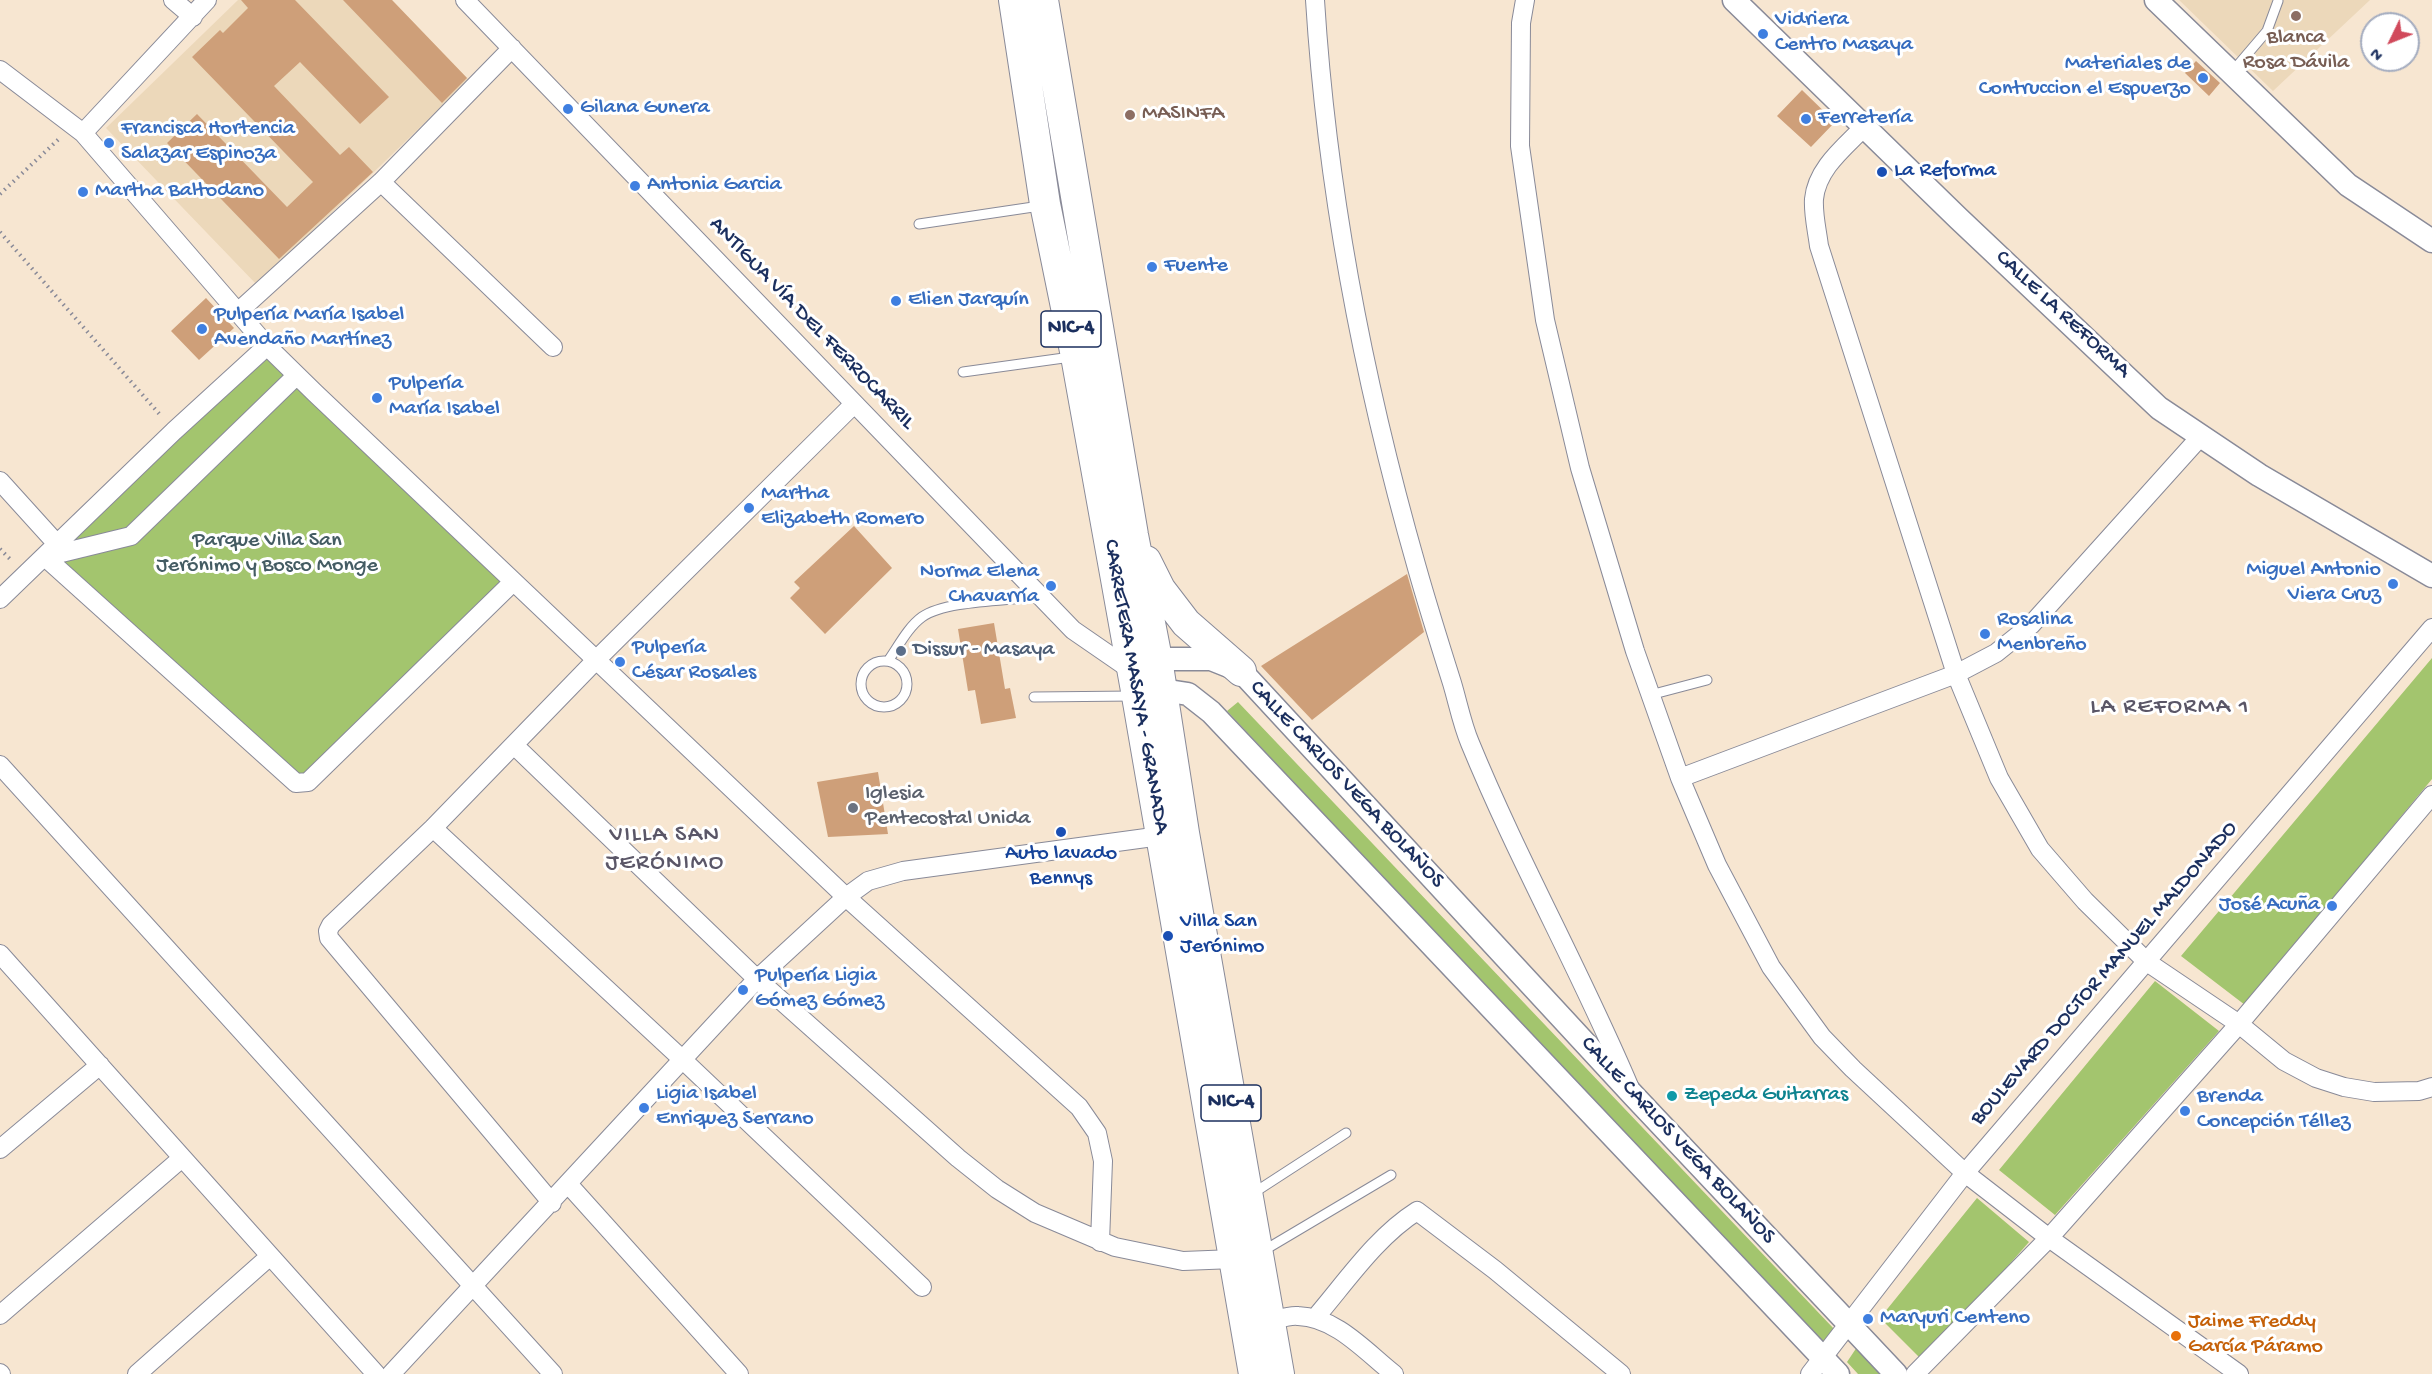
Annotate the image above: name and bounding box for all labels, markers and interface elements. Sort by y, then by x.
place label: Vidriera Centro Masaya [1775,8,1913,60]
marker: Blanca Rosa Dávila [2289,9,2303,23]
north arrow [2360,12,2420,72]
place label: Blanca Rosa Dávila [2243,26,2349,78]
marker: Vidriera Centro Masaya [1756,27,1770,41]
text: N [2367,43,2388,64]
place label: Materiales de Contruccion el Espuerzo [1979,52,2191,104]
marker: Materiales de Contruccion el Espuerzo [2196,71,2210,85]
place label: Gilana Gunera [580,96,710,122]
marker: Gilana Gunera [561,102,575,116]
place label: MASINFA [1142,102,1224,128]
place label: Ferretería [1818,106,1913,132]
marker: MASINFA [1123,108,1137,122]
marker: Ferretería [1799,112,1813,126]
place label: Francisca Hortencia Salazar Espinoza [121,117,295,168]
marker: Francisca Hortencia Salazar Espinoza [102,136,116,150]
place label: La Reforma [1894,159,1996,185]
marker: La Reforma [1875,165,1889,179]
place label: Antonia Garcia [647,173,782,199]
place label: Martha Baltodano [95,179,264,205]
marker: Antonia Garcia [628,179,642,193]
marker: Martha Baltodano [76,185,90,199]
street label: ANTIGUA VÍA DEL FERROCARRIL [702,212,920,436]
street label: CALLE LA REFORMA [1989,245,2135,385]
place label: Fuente [1164,254,1228,280]
marker: Fuente [1145,260,1159,274]
place label: Elien Jarquín [908,288,1029,314]
marker: Elien Jarquín [889,294,903,308]
place label: Pulpería María Isabel Avendaño Martínez [214,303,404,354]
road number: NIC-4 [1041,311,1101,347]
marker: Pulpería María Isabel Avendaño Martínez [195,322,209,336]
place label: Pulpería María Isabel [389,372,500,424]
marker: Pulpería María Isabel [370,391,384,405]
place label: Martha Elizabeth Romero [761,482,924,534]
marker: Martha Elizabeth Romero [742,501,756,515]
park label: Parque Villa San Jerónimo y Bosco Monge [156,529,378,580]
street label: CARRETERA MASAYA - GRANADA [1096,538,1174,836]
place label: Miguel Antonio Viera Cruz [2246,558,2381,610]
place label: Norma Elena Chavarría [920,560,1039,612]
marker: Miguel Antonio Viera Cruz [2386,577,2400,591]
marker: Norma Elena Chavarría [1044,579,1058,593]
place label: Rosalina Menbreño [1997,608,2087,660]
marker: Rosalina Menbreño [1978,627,1992,641]
place label: Pulpería César Rosales [632,636,756,688]
place label: Dissur - Masaya [913,638,1055,664]
marker: Dissur - Masaya [894,644,908,658]
marker: Pulpería César Rosales [613,655,627,669]
street label: CALLE CARLOS VEGA BOLAÑOS [1243,676,1449,894]
district label: LA REFORMA 1 [2090,694,2250,722]
place label: Iglesia Pentecostal Unida [865,782,1031,834]
marker: Iglesia Pentecostal Unida [846,801,860,815]
street label: BOULEVARD DOCTOR MANUEL MALDONADO [1966,817,2244,1131]
district label: VILLA SAN JERÓNIMO [605,822,725,878]
marker: Auto lavado Bennys [1054,825,1068,839]
place label: Auto lavado Bennys [1005,842,1117,894]
place label: José Acuña [2219,893,2320,919]
marker: José Acuña [2325,899,2339,913]
place label: Villa San Jerónimo [1180,910,1264,962]
marker: Villa San Jerónimo [1161,929,1175,943]
place label: Pulpería Ligia Gómez Gómez [755,964,884,1016]
marker: Pulpería Ligia Gómez Gómez [736,983,750,997]
street label: CALLE CARLOS VEGA BOLAÑOS [1574,1032,1780,1250]
place label: Ligia Isabel Enriquez Serrano [656,1082,814,1134]
place label: Zepeda Guitarras [1684,1083,1848,1109]
road number: NIC-4 [1201,1085,1261,1121]
place label: Brenda Concepción Téllez [2197,1085,2350,1136]
marker: Zepeda Guitarras [1665,1089,1679,1103]
marker: Ligia Isabel Enriquez Serrano [637,1101,651,1115]
marker: Brenda Concepción Téllez [2178,1104,2192,1118]
place label: Maryuri Centeno [1880,1306,2030,1332]
place label: Jaime Freddy García Páramo [2188,1310,2323,1362]
marker: Maryuri Centeno [1861,1312,1875,1326]
marker: Jaime Freddy García Páramo [2169,1329,2183,1343]

